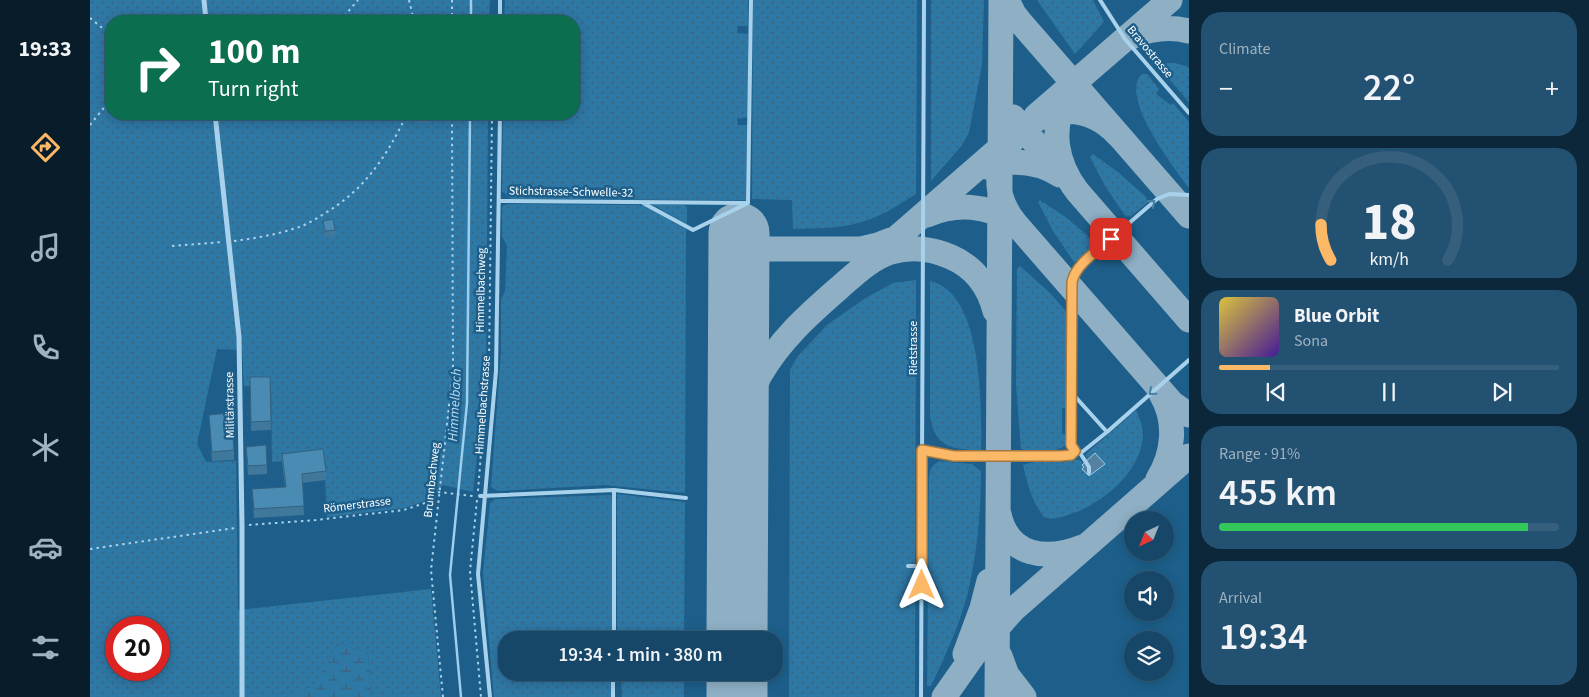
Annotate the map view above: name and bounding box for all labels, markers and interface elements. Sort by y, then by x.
street label: Bravostrasse [1123,22,1177,82]
text: 100 m [208,27,300,77]
text: 19:33 [18,33,72,65]
icon: right [125,35,190,100]
text: Climate [1219,38,1270,60]
text: 22° [1363,61,1415,115]
text: − [1219,69,1233,109]
text: + [1545,69,1559,109]
text: Turn right [208,73,298,105]
icon: directions [28,130,63,165]
street label: Stichstrasse-Schwelle-32 [509,182,633,202]
text: 18 [1362,186,1416,260]
one-way arrow [1147,200,1156,209]
pin [1090,218,1132,260]
icon: arrive [1097,225,1125,253]
icon: music [28,230,63,265]
text: km/h [1369,247,1409,272]
street label: Himmelbachweg [472,248,490,332]
text: Blue Orbit [1294,303,1379,330]
street label: Rietstrasse [905,321,922,375]
icon: phone [28,330,63,365]
text: Sona [1294,330,1328,352]
street label: Himmelbachstrasse [471,355,495,455]
water label: Himmelbach [443,368,467,442]
street label: Militärstrasse [221,372,239,438]
icon: previous [1262,378,1290,406]
icon: pause [1375,378,1403,406]
icon: next [1488,378,1516,406]
one-way arrow [1149,386,1158,395]
icon: climate [28,430,63,465]
street label: Brunnbachweg [420,441,444,519]
text: Range · 91% [1219,443,1300,465]
text: 455 km [1219,466,1337,520]
street label: Römerstrasse [322,492,392,518]
north arrow [1124,511,1174,561]
map controls [1124,511,1174,681]
icon: car [28,530,63,565]
position arrow [895,558,947,610]
button: sound [1124,571,1174,621]
text: Arrival [1219,587,1262,609]
text: 19:34 [1219,610,1307,664]
speed limit sign: 20 [105,616,170,681]
icon: filters [28,630,63,665]
button: layers [1124,631,1174,681]
text: 19:34 · 1 min · 380 m [558,642,723,669]

